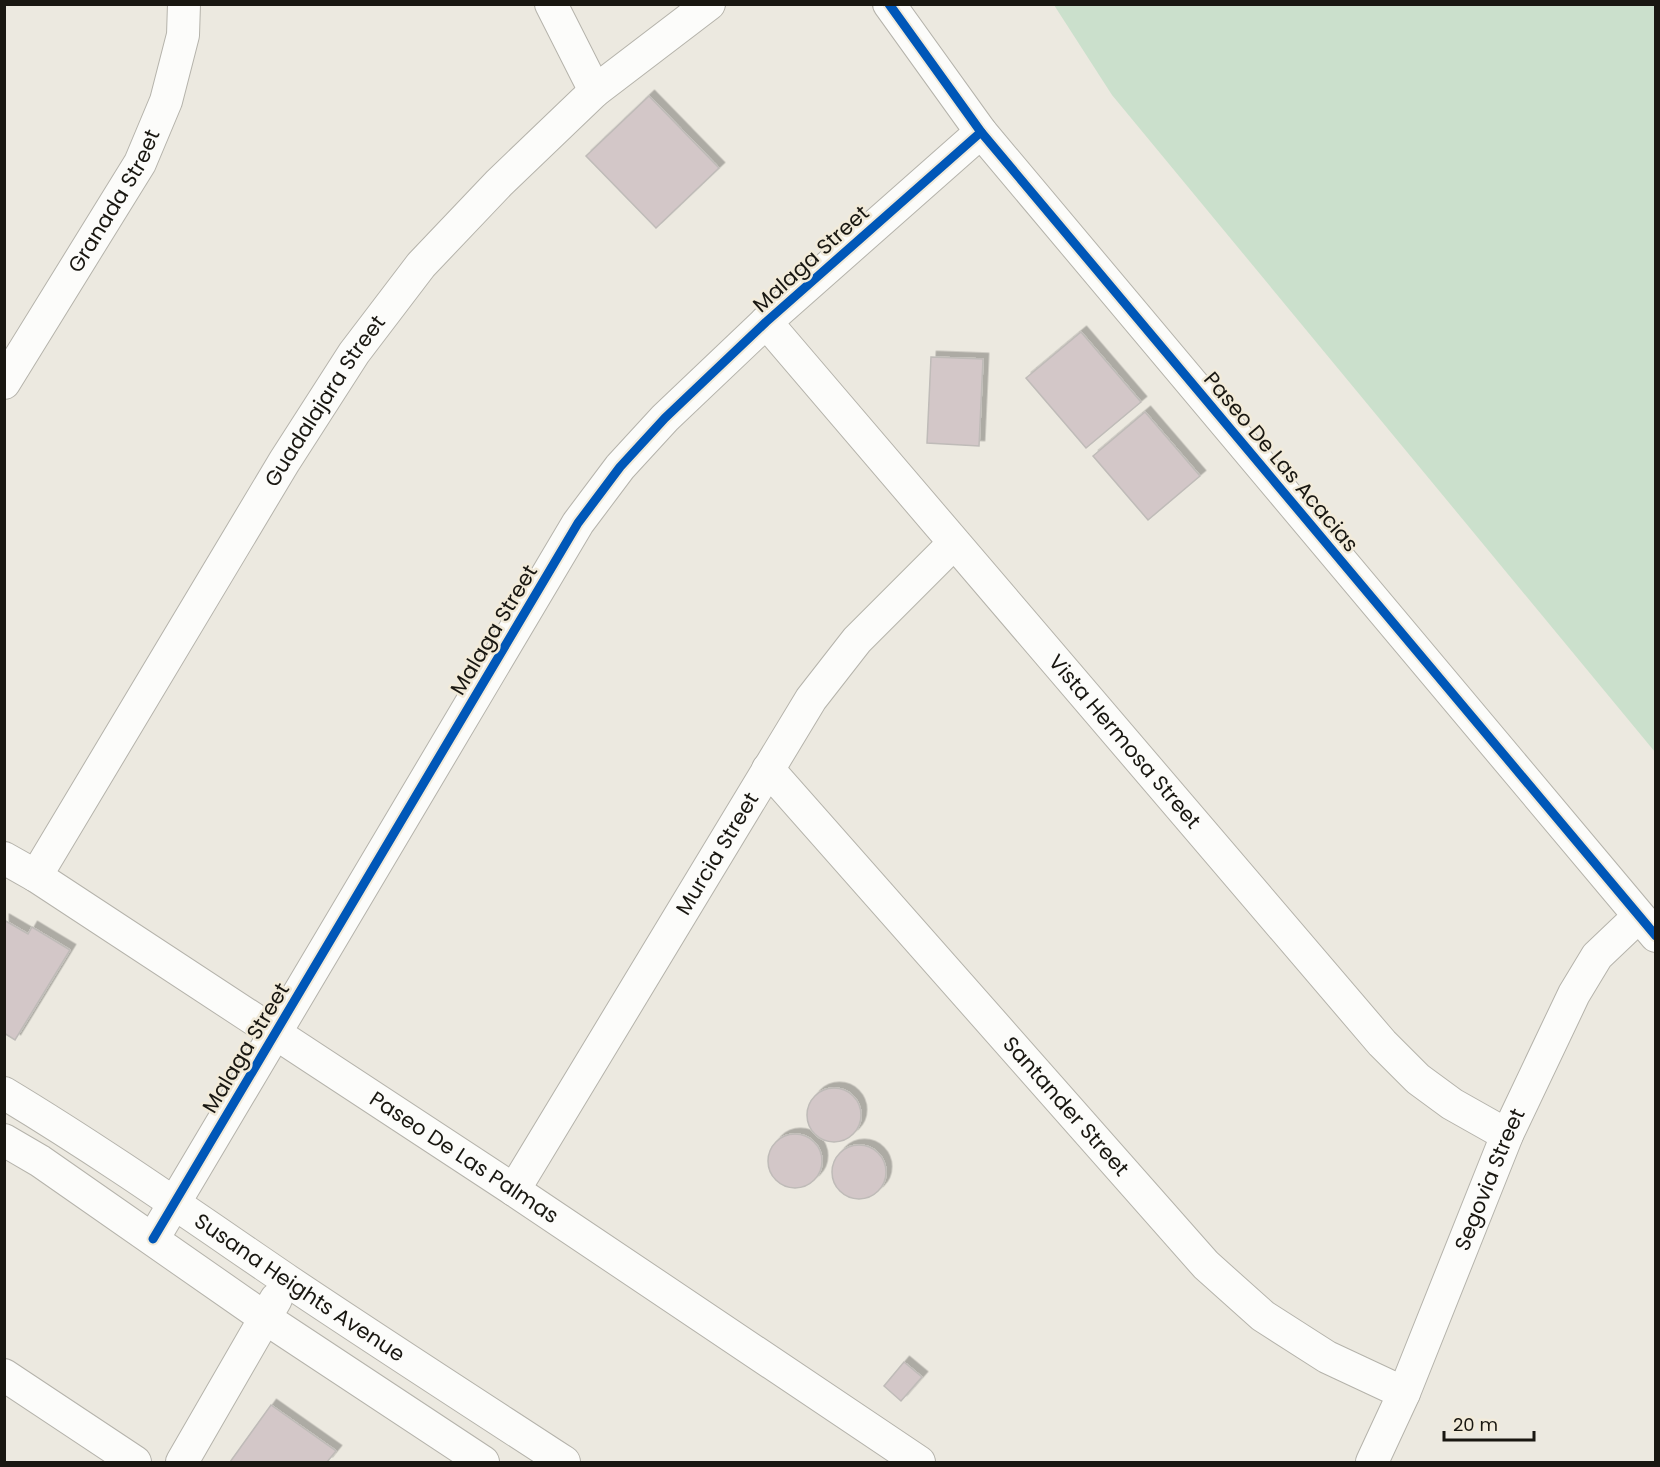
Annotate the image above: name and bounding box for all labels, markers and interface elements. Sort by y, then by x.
street label: Granada Street [61,125,167,278]
street label: Malaga Street [746,199,875,319]
street label: Guadalajara Street [257,309,392,492]
street label: Paseo De Las Acacias [1197,365,1365,558]
street label: Malaga Street [443,559,544,700]
street label: Vista Hermosa Street [1042,648,1208,835]
street label: Murcia Street [669,787,765,920]
street label: Malaga Street [195,977,296,1118]
street label: Santander Street [997,1030,1136,1182]
street label: Paseo De Las Palmas [364,1084,565,1230]
street label: Segovia Street [1447,1103,1532,1255]
street label: Susana Heights Avenue [189,1206,411,1368]
scale bar [1444,1404,1534,1442]
text: 20 m [1453,1412,1498,1437]

